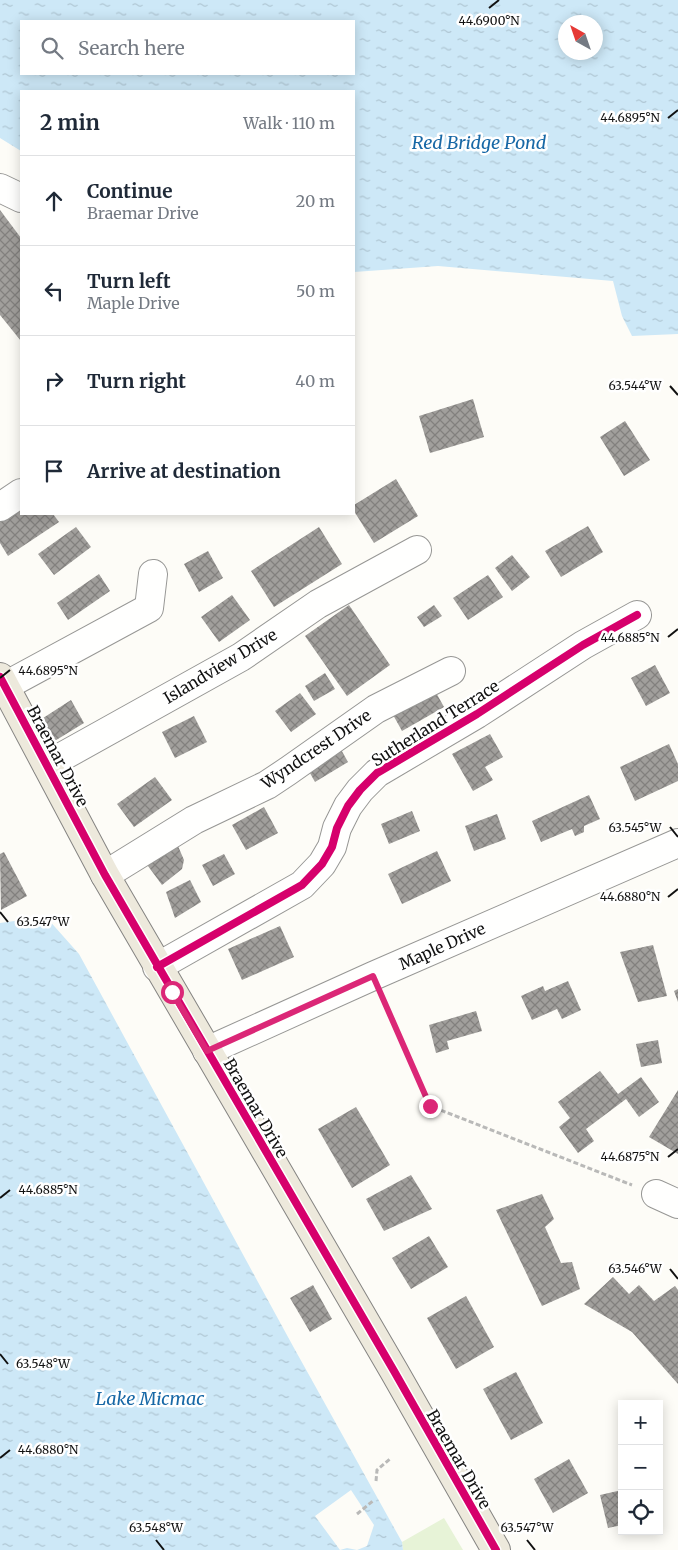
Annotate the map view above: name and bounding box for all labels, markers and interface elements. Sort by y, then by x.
text: 44.6900°N [458,13,520,28]
north arrow [558,15,603,60]
search box [20,20,355,75]
icon: search [38,34,66,62]
text: Search here [78,36,185,60]
text: 2 min [40,109,100,136]
text: 44.6895°N [600,110,660,125]
text: Walk · 110 m [243,113,335,133]
water label: Red Bridge Pond [412,131,547,154]
text: Continue [87,179,173,203]
icon: ahead [40,187,68,215]
text: 20 m [296,191,335,211]
text: Braemar Drive [87,203,199,223]
text: Turn left [87,269,171,293]
icon: left [40,277,68,305]
text: 50 m [296,281,335,301]
text: Maple Drive [87,293,180,313]
icon: right [40,367,68,395]
text: Turn right [87,369,186,393]
text: 40 m [295,371,335,391]
text: 63.544°W [608,378,663,393]
icon: arrive [40,457,68,485]
text: Arrive at destination [87,459,281,483]
street label: Islandview Drive [160,624,280,708]
text: 44.6885°N [600,630,660,645]
text: 44.6895°N [18,663,78,678]
street label: Sutherland Terrace [367,676,503,770]
street label: Braemar Drive [23,702,93,810]
street label: Wyndcrest Drive [256,705,375,794]
text: 63.545°W [609,820,662,835]
text: 44.6880°N [600,889,661,904]
text: 63.547°W [17,914,71,929]
street label: Maple Drive [396,918,488,974]
route start [161,981,184,1004]
street label: Braemar Drive [219,1055,293,1161]
route end [419,1095,442,1118]
text: 44.6875°N [601,1149,660,1164]
text: 44.6885°N [18,1182,78,1197]
text: 63.546°W [608,1261,663,1276]
text: 63.548°W [16,1356,71,1371]
water label: Lake Micmac [95,1387,205,1410]
map controls [618,1400,663,1535]
button: + [618,1400,663,1445]
street label: Braemar Drive [422,1406,496,1512]
text: 44.6880°N [18,1442,79,1457]
button: − [618,1445,663,1490]
button: locate [618,1490,663,1535]
text: 63.548°W [129,1520,184,1535]
text: 63.547°W [501,1520,555,1535]

